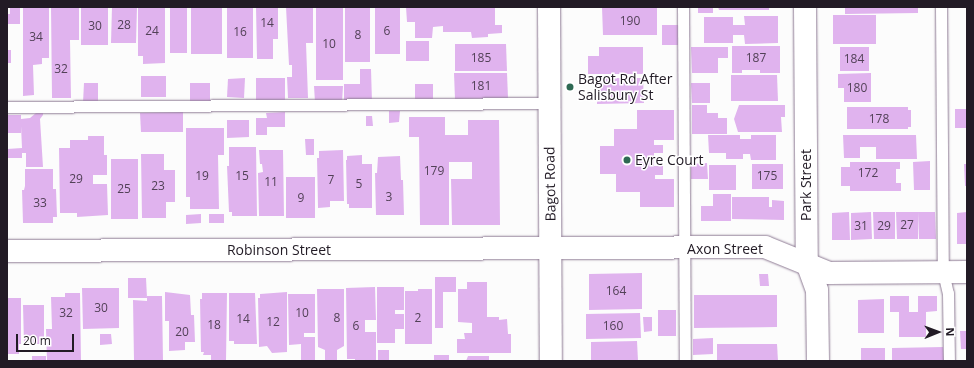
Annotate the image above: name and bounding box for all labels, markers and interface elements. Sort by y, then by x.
house number: 190 [620,14,640,28]
house number: 14 [260,16,274,30]
house number: 28 [117,18,131,32]
house number: 30 [88,19,102,33]
house number: 24 [145,24,159,38]
house number: 6 [384,24,390,38]
house number: 16 [233,25,247,39]
house number: 8 [355,28,361,42]
house number: 34 [29,30,43,44]
house number: 10 [322,37,336,51]
house number: 185 [471,51,491,65]
house number: 187 [746,51,766,65]
house number: 184 [844,52,864,66]
house number: 32 [54,62,68,76]
place label: Bagot Rd After Salisbury St [578,71,672,104]
house number: 181 [471,79,491,93]
house number: 180 [847,81,867,95]
marker: Bagot Rd After Salisbury St [565,82,575,92]
house number: 178 [869,112,889,126]
street label: Bagot Road [541,146,559,222]
street label: Park Street [798,149,814,221]
place label: Eyre Court [635,152,704,168]
marker: Eyre Court [622,155,632,165]
house number: 179 [424,164,444,178]
house number: 172 [858,166,878,180]
house number: 19 [195,169,209,183]
house number: 15 [235,169,249,183]
house number: 175 [757,169,777,183]
house number: 29 [69,172,83,186]
house number: 7 [328,173,334,187]
house number: 11 [264,175,278,189]
house number: 5 [356,177,362,191]
house number: 23 [151,179,165,193]
house number: 25 [117,182,131,196]
house number: 3 [386,190,392,204]
house number: 9 [298,191,304,205]
house number: 33 [33,196,47,210]
house number: 27 [900,218,914,232]
house number: 31 [854,219,868,233]
house number: 29 [877,219,891,233]
street label: Axon Street [687,241,763,257]
street label: Robinson Street [227,242,331,258]
house number: 164 [606,284,626,298]
house number: 30 [94,301,108,315]
house number: 32 [59,306,73,320]
house number: 10 [295,306,309,320]
house number: 8 [334,311,340,325]
house number: 2 [415,311,421,325]
house number: 14 [236,312,250,326]
north arrow [918,312,958,352]
house number: 12 [266,315,280,329]
house number: 18 [207,318,221,332]
house number: 6 [353,319,359,333]
house number: 160 [603,319,623,333]
house number: 20 [175,325,189,339]
scale bar [18,326,76,352]
text: N [943,327,958,336]
text: 20 m [23,332,51,349]

